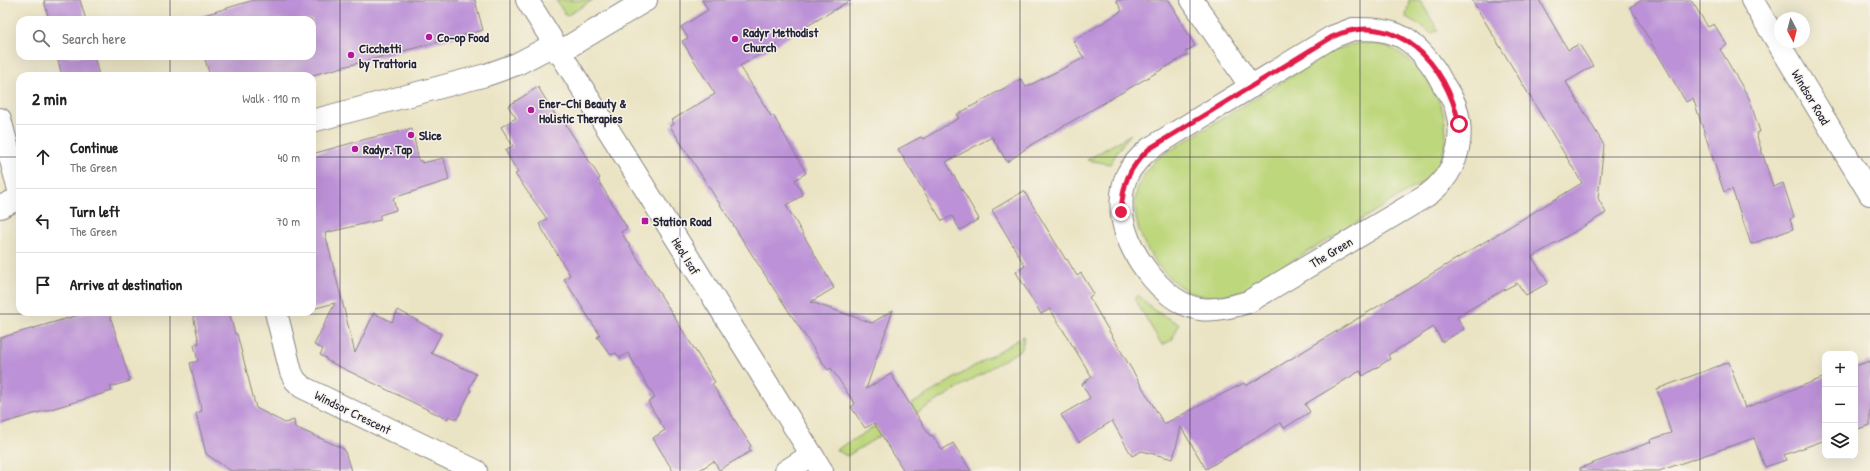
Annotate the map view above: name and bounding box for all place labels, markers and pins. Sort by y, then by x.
place label: Radyr Methodist Church [743,23,819,56]
place label: Co-op Food [437,28,490,47]
marker: Co-op Food [424,32,434,42]
marker: Radyr Methodist Church [730,34,740,44]
place label: Cicchetti by Trattoria [359,39,417,73]
marker: Cicchetti by Trattoria [346,50,356,60]
place label: Ener-Chi Beauty & Holistic Therapies [539,94,627,128]
marker: Ener-Chi Beauty & Holistic Therapies [526,105,536,115]
place label: Slice [419,126,442,144]
marker: Slice [406,130,416,140]
place label: Radyr. Tap [363,140,413,159]
marker: Radyr. Tap [350,144,360,154]
place label: Station Road [653,212,712,230]
marker: Station Road [640,216,650,226]

